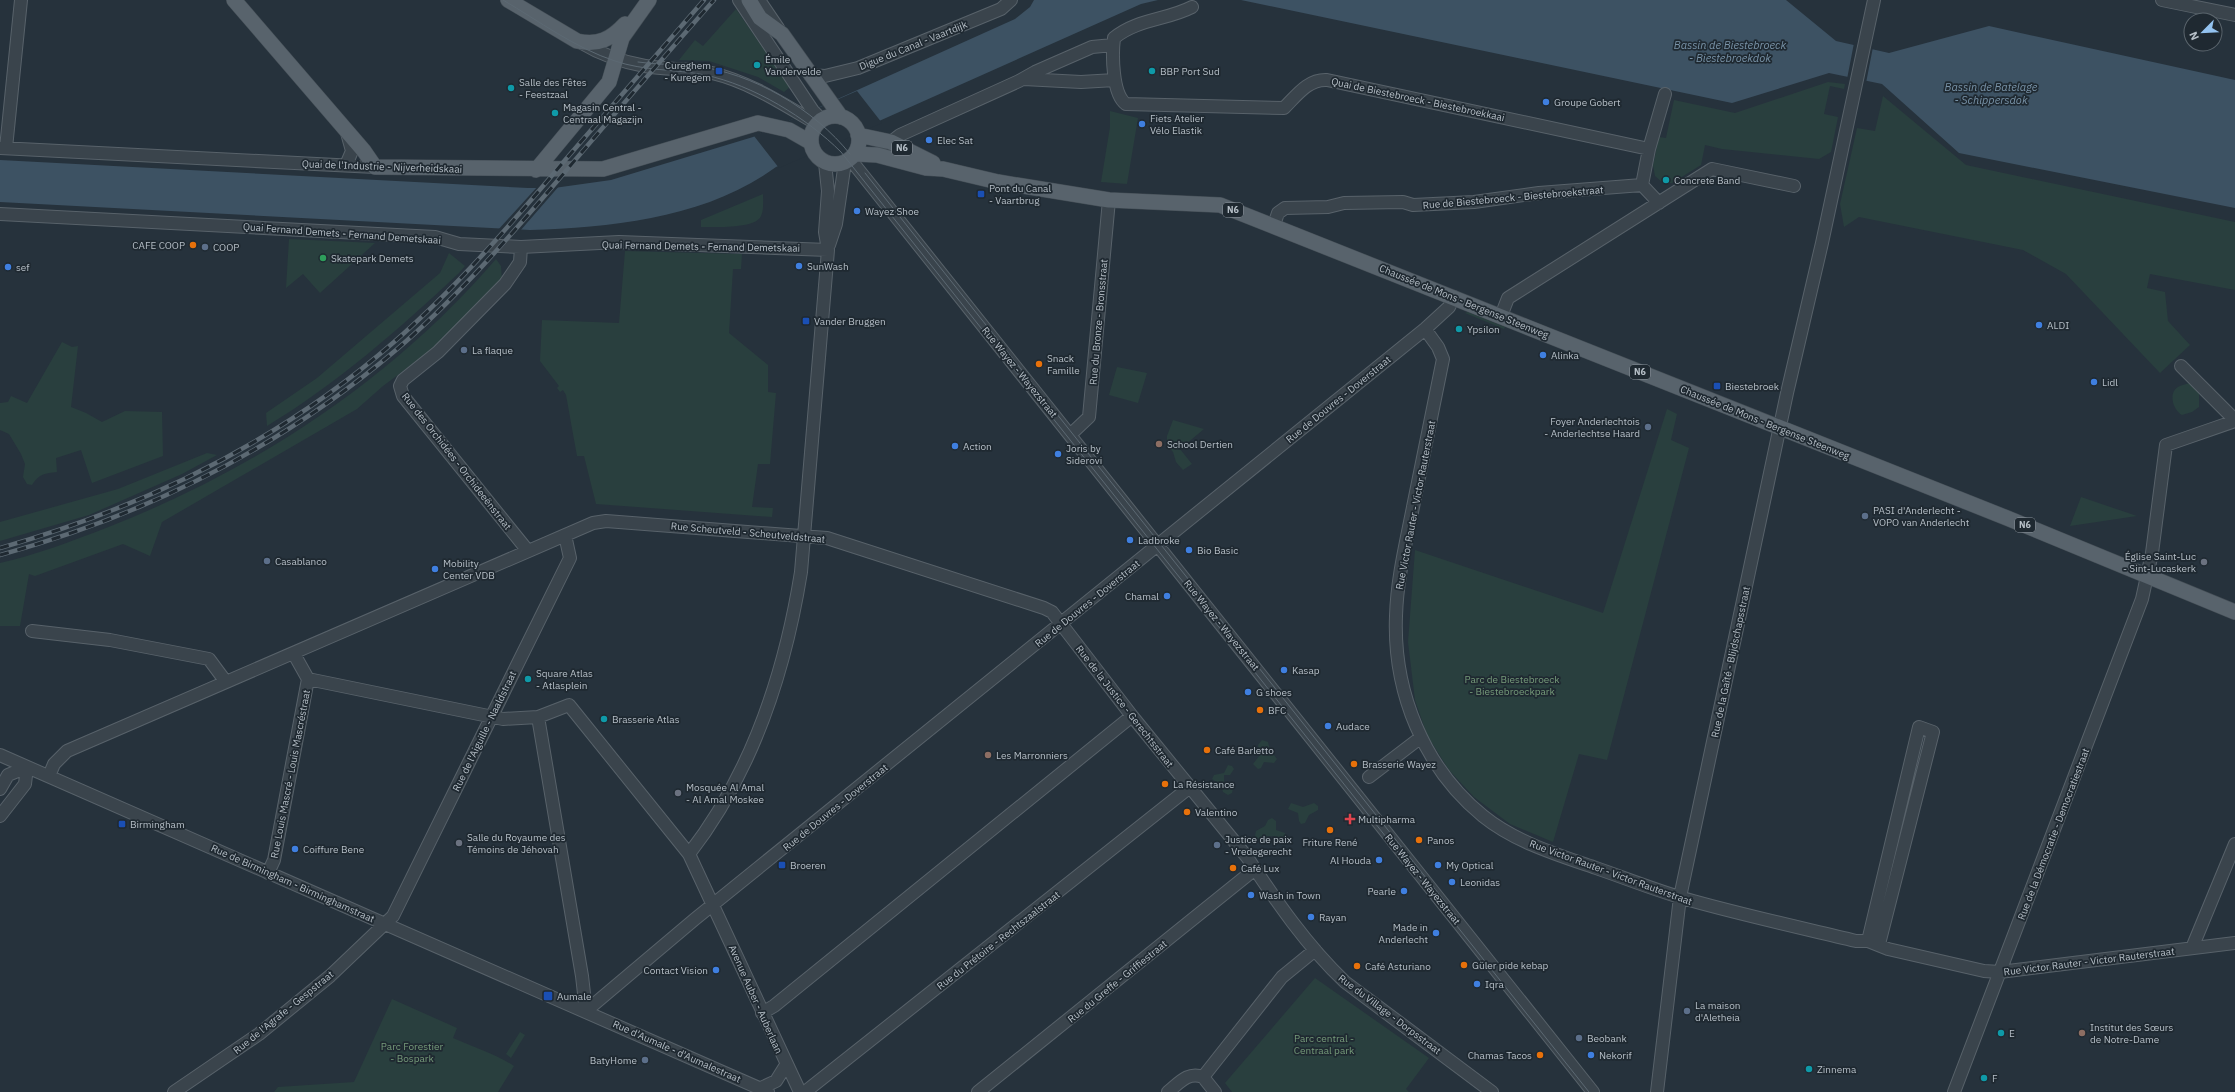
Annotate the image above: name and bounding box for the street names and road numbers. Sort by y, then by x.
street label: Digue du Canal - Vaartdijk [857,18,970,73]
street label: Quai de Biestebroeck - Biestebroekkaai [1330,75,1506,124]
road number: N6 [892,141,912,155]
street label: Quai de l'Industrie - Nijverheidskaai [302,157,462,176]
street label: Rue de Biestebroeck - Biestebroekstraat [1422,183,1604,212]
road number: N6 [1223,203,1243,217]
street label: Quai Fernand Demets - Fernand Demetskaai [243,220,441,247]
street label: Quai Fernand Demets - Fernand Demetskaai [602,238,800,255]
street label: Rue du Bronze - Bronsstraat [1087,258,1111,386]
street label: Chaussée de Mons - Bergense Steenweg [1377,261,1551,342]
street label: Rue Wayez - Wayezstraat [979,324,1061,421]
street label: Rue de Douvres - Doverstraat [1283,353,1394,446]
road number: N6 [1630,365,1650,379]
street label: Chaussée de Mons - Bergense Steenweg [1678,382,1852,463]
street label: Rue des Orchidées - Orchideeënstraat [399,390,515,533]
street label: Rue Victor Rauter - Victor Rauterstraat [1393,419,1438,591]
road number: N6 [2015,518,2035,532]
street label: Rue Scheutveld - Scheutveldstraat [670,519,826,546]
street label: Rue de Douvres - Doverstraat [1032,557,1143,650]
street label: Rue Wayez - Wayezstraat [1181,577,1263,674]
street label: Rue de la Gaîté - Blijdschapsstraat [1708,585,1753,739]
street label: Rue de la Justice - Gerechtsstraat [1073,643,1177,770]
street label: Rue de l'Aiguille - Naaldstraat [450,668,520,794]
street label: Rue Louis Mascré - Louis Mascréstraat [268,688,313,860]
street label: Rue de la Démocratie - Democratiestraat [2015,746,2092,922]
street label: Rue de Douvres - Doverstraat [780,761,891,854]
street label: Rue Wayez - Wayezstraat [1382,831,1464,928]
street label: Rue Victor Rauter - Victor Rauterstraat [1528,837,1694,908]
street label: Rue de Birmingham - Birminghamstraat [209,841,377,926]
street label: Rue du Prétoire - Rechtszaalstraat [934,888,1063,993]
street label: Rue du Greffe - Griffiestraat [1065,937,1170,1025]
street label: Avenue Auber - Auberlaan [726,943,785,1056]
street label: Rue Victor Rauter - Victor Rauterstraat [2003,944,2176,978]
street label: Rue de l'Agrafe - Gespstraat [230,968,337,1057]
street label: Rue du Village - Dorpsstraat [1336,972,1444,1058]
street label: Rue d'Aumale - d'Aumalestraat [611,1017,743,1086]

